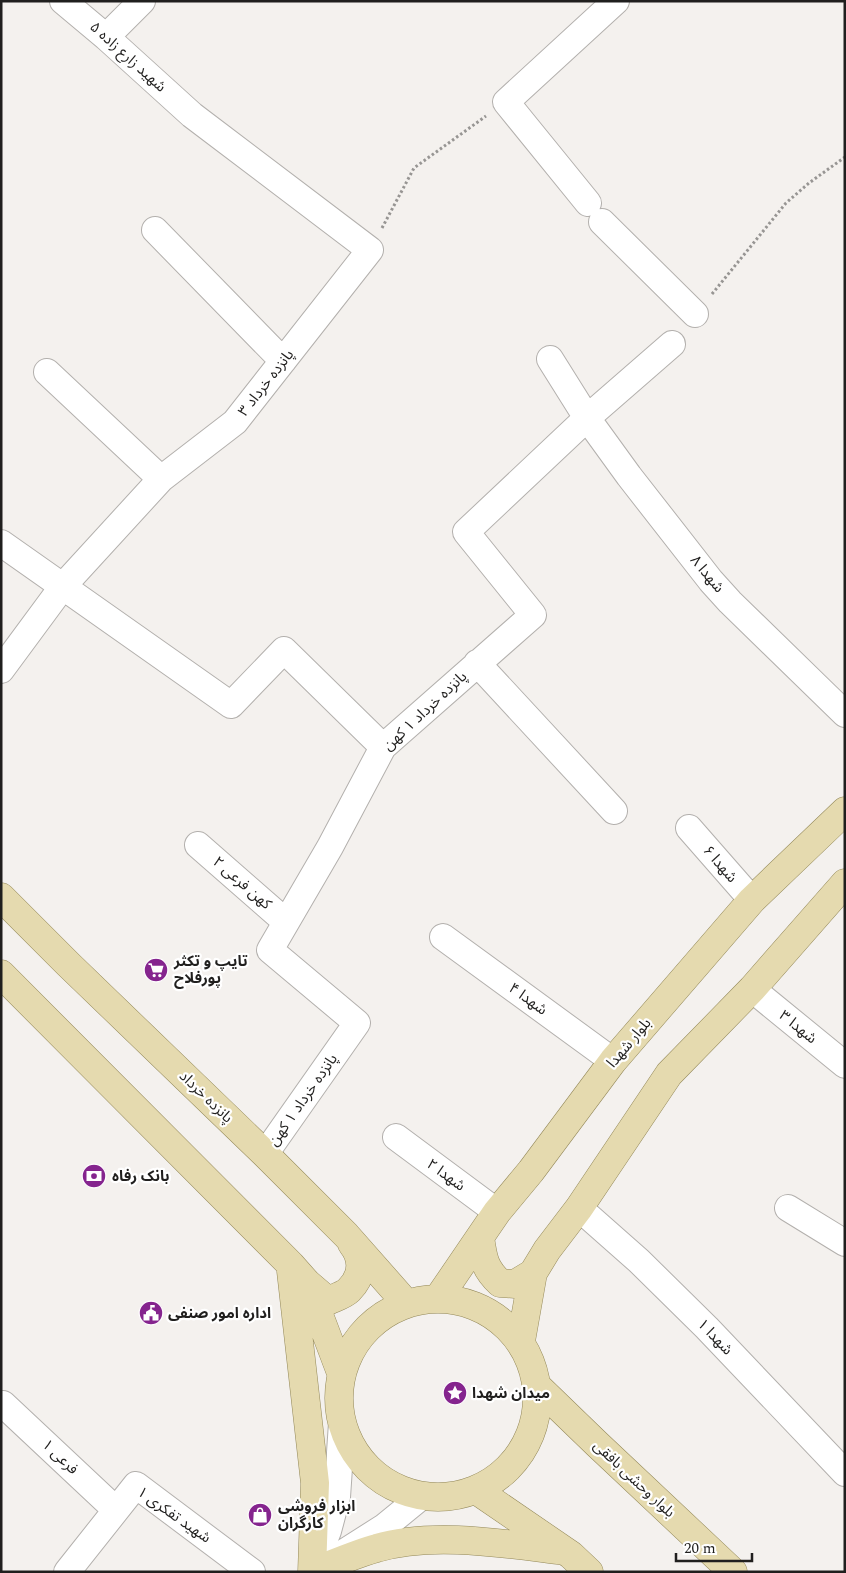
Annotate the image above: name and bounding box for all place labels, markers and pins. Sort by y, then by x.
place label: تایپ و تکثر پورفلاح [173,950,248,990]
supermarket icon: تایپ و تکثر پورفلاح [143,957,169,983]
bank icon: بانک رفاه [81,1163,107,1189]
place label: بانک رفاه [112,1165,169,1188]
public building icon: اداره امور صنفی [138,1300,164,1326]
place label: اداره امور صنفی [168,1302,271,1325]
place icon: میدان شهدا [442,1380,468,1406]
place label: میدان شهدا [472,1382,550,1405]
place label: ابزار فروشی کارگران [278,1495,355,1535]
shop icon: ابزار فروشی کارگران [247,1502,273,1528]

